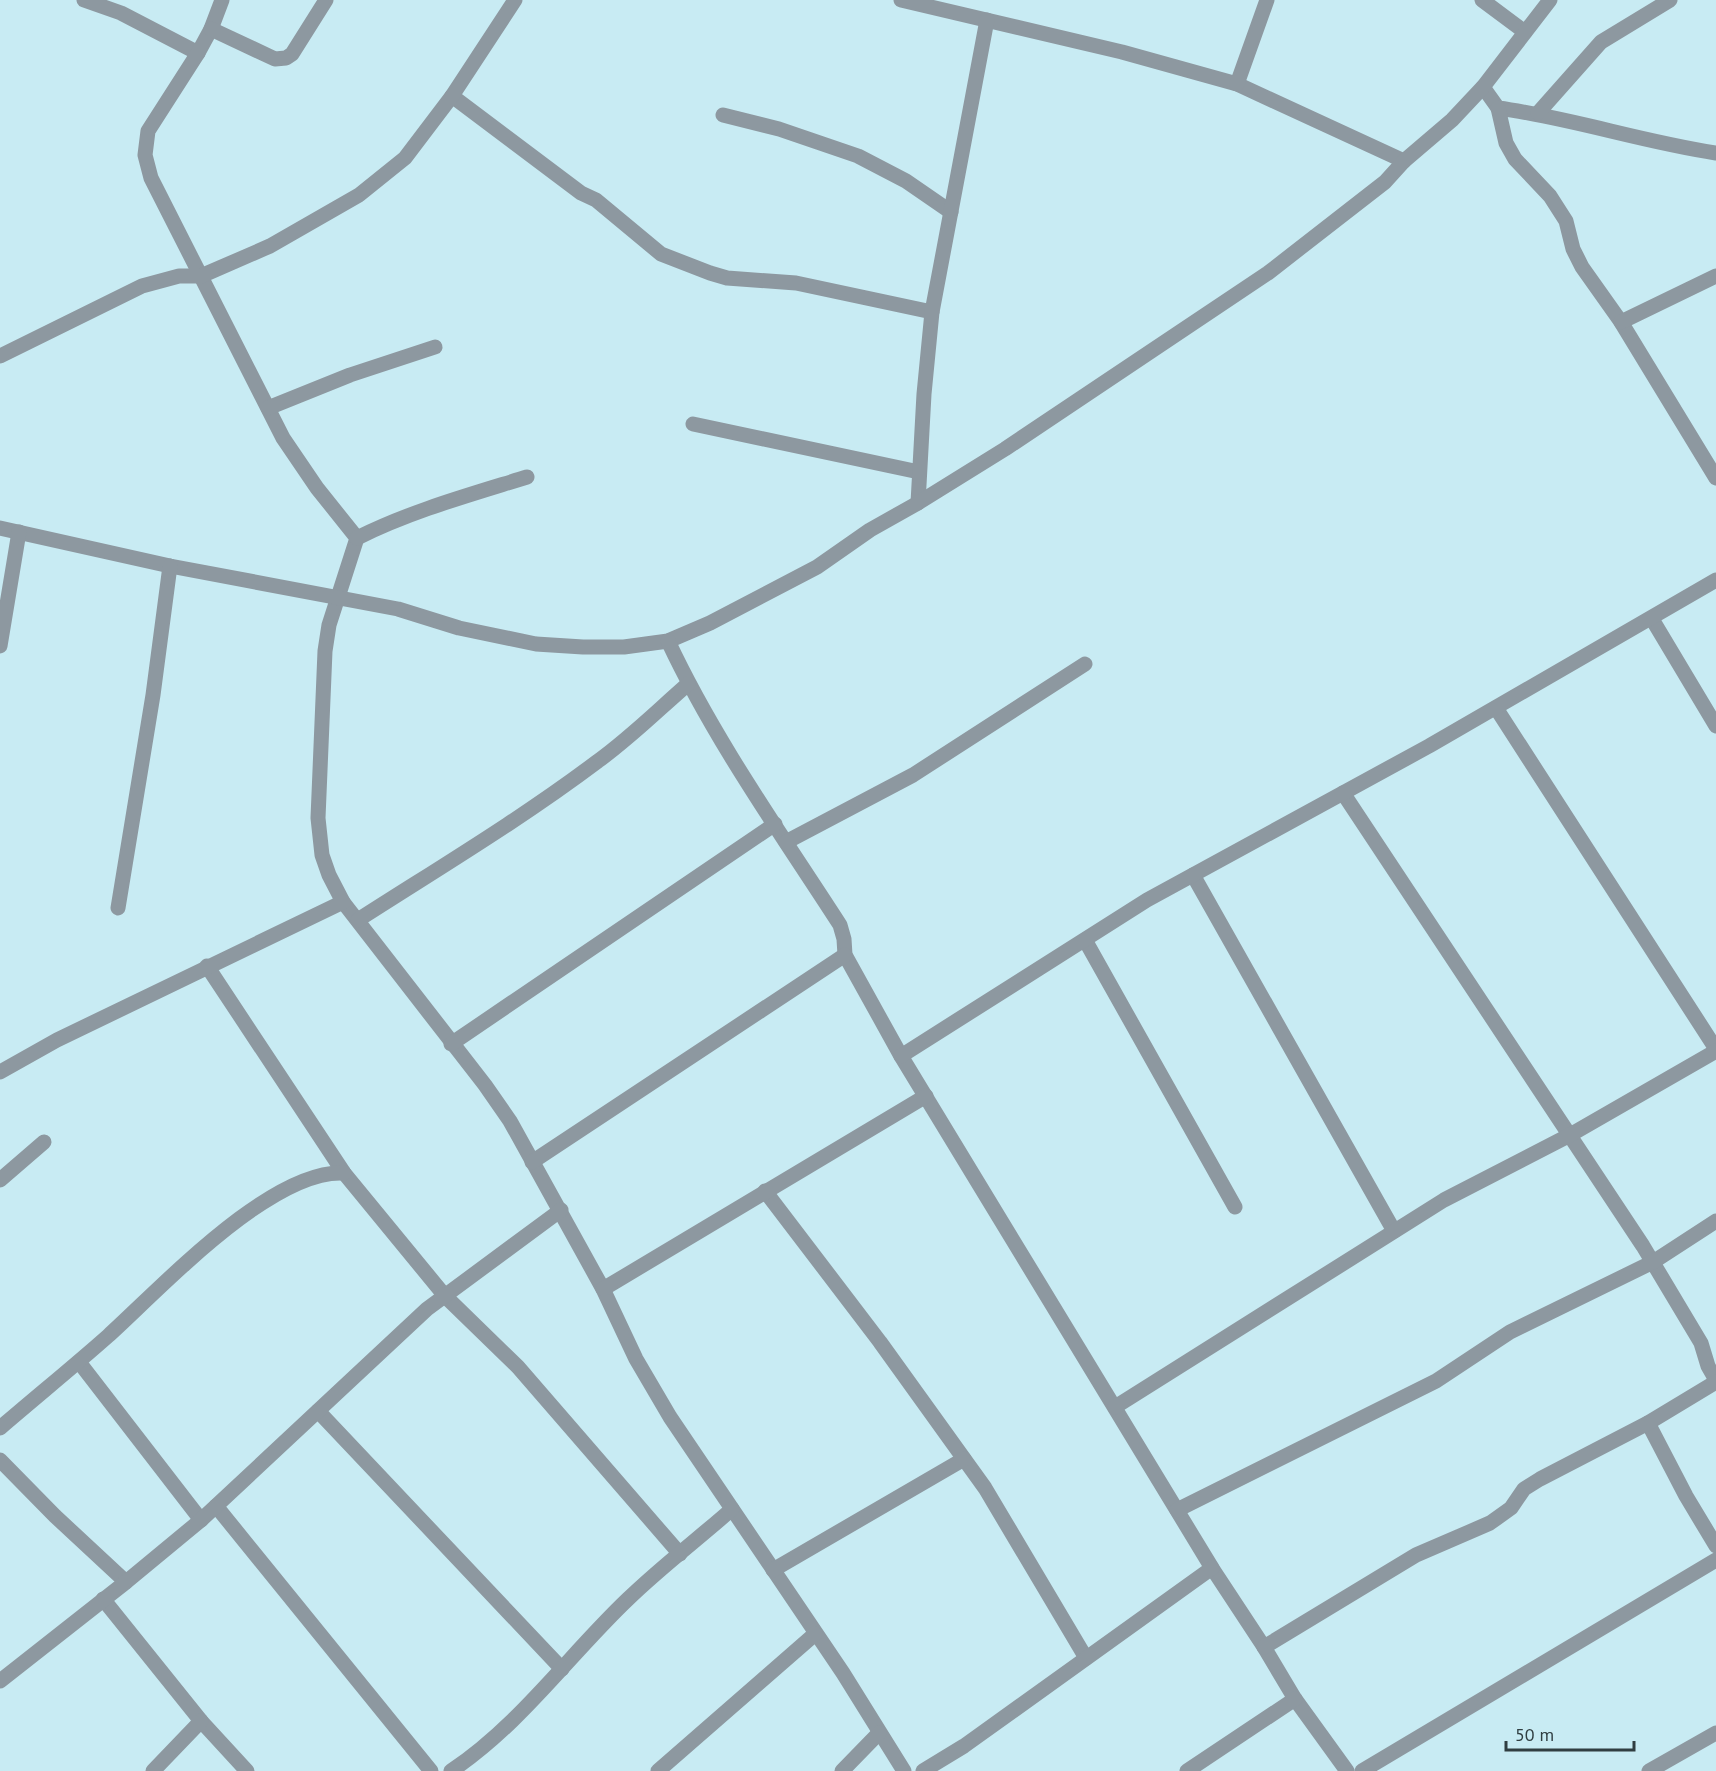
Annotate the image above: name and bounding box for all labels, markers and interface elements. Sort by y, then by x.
scale bar [1506,1714,1634,1752]
text: 50 m [1515,1723,1554,1746]

